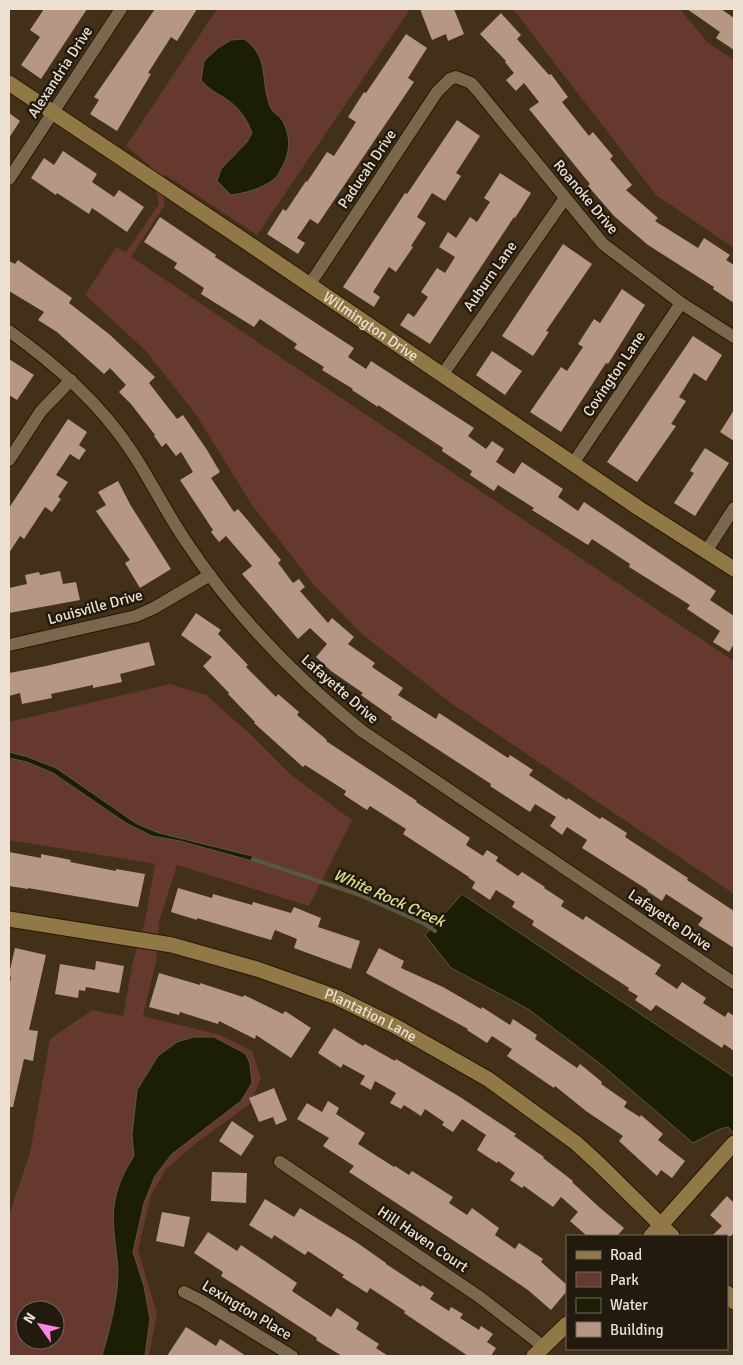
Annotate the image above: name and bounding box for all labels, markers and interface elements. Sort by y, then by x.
street label: Alexandria Drive [24,23,96,121]
street label: Paducah Drive [334,126,400,212]
street label: Roanoke Drive [550,156,622,238]
street label: Auburn Lane [459,238,521,314]
street label: Wilmington Drive [320,288,422,365]
street label: Covington Lane [579,328,649,420]
street label: Louisville Drive [46,586,144,628]
street label: Lafayette Drive [298,650,382,728]
water label: White Rock Creek [330,865,450,932]
street label: Lafayette Drive [625,885,715,955]
street label: Plantation Lane [322,985,420,1046]
street label: Hill Haven Court [374,1202,472,1276]
legend [566,1235,728,1350]
text: Road [610,1246,642,1264]
text: Park [610,1271,639,1289]
street label: Lexington Place [199,1276,295,1344]
text: Water [610,1296,648,1314]
north arrow [15,1300,65,1350]
text: N [20,1309,39,1327]
text: Building [610,1321,664,1339]

